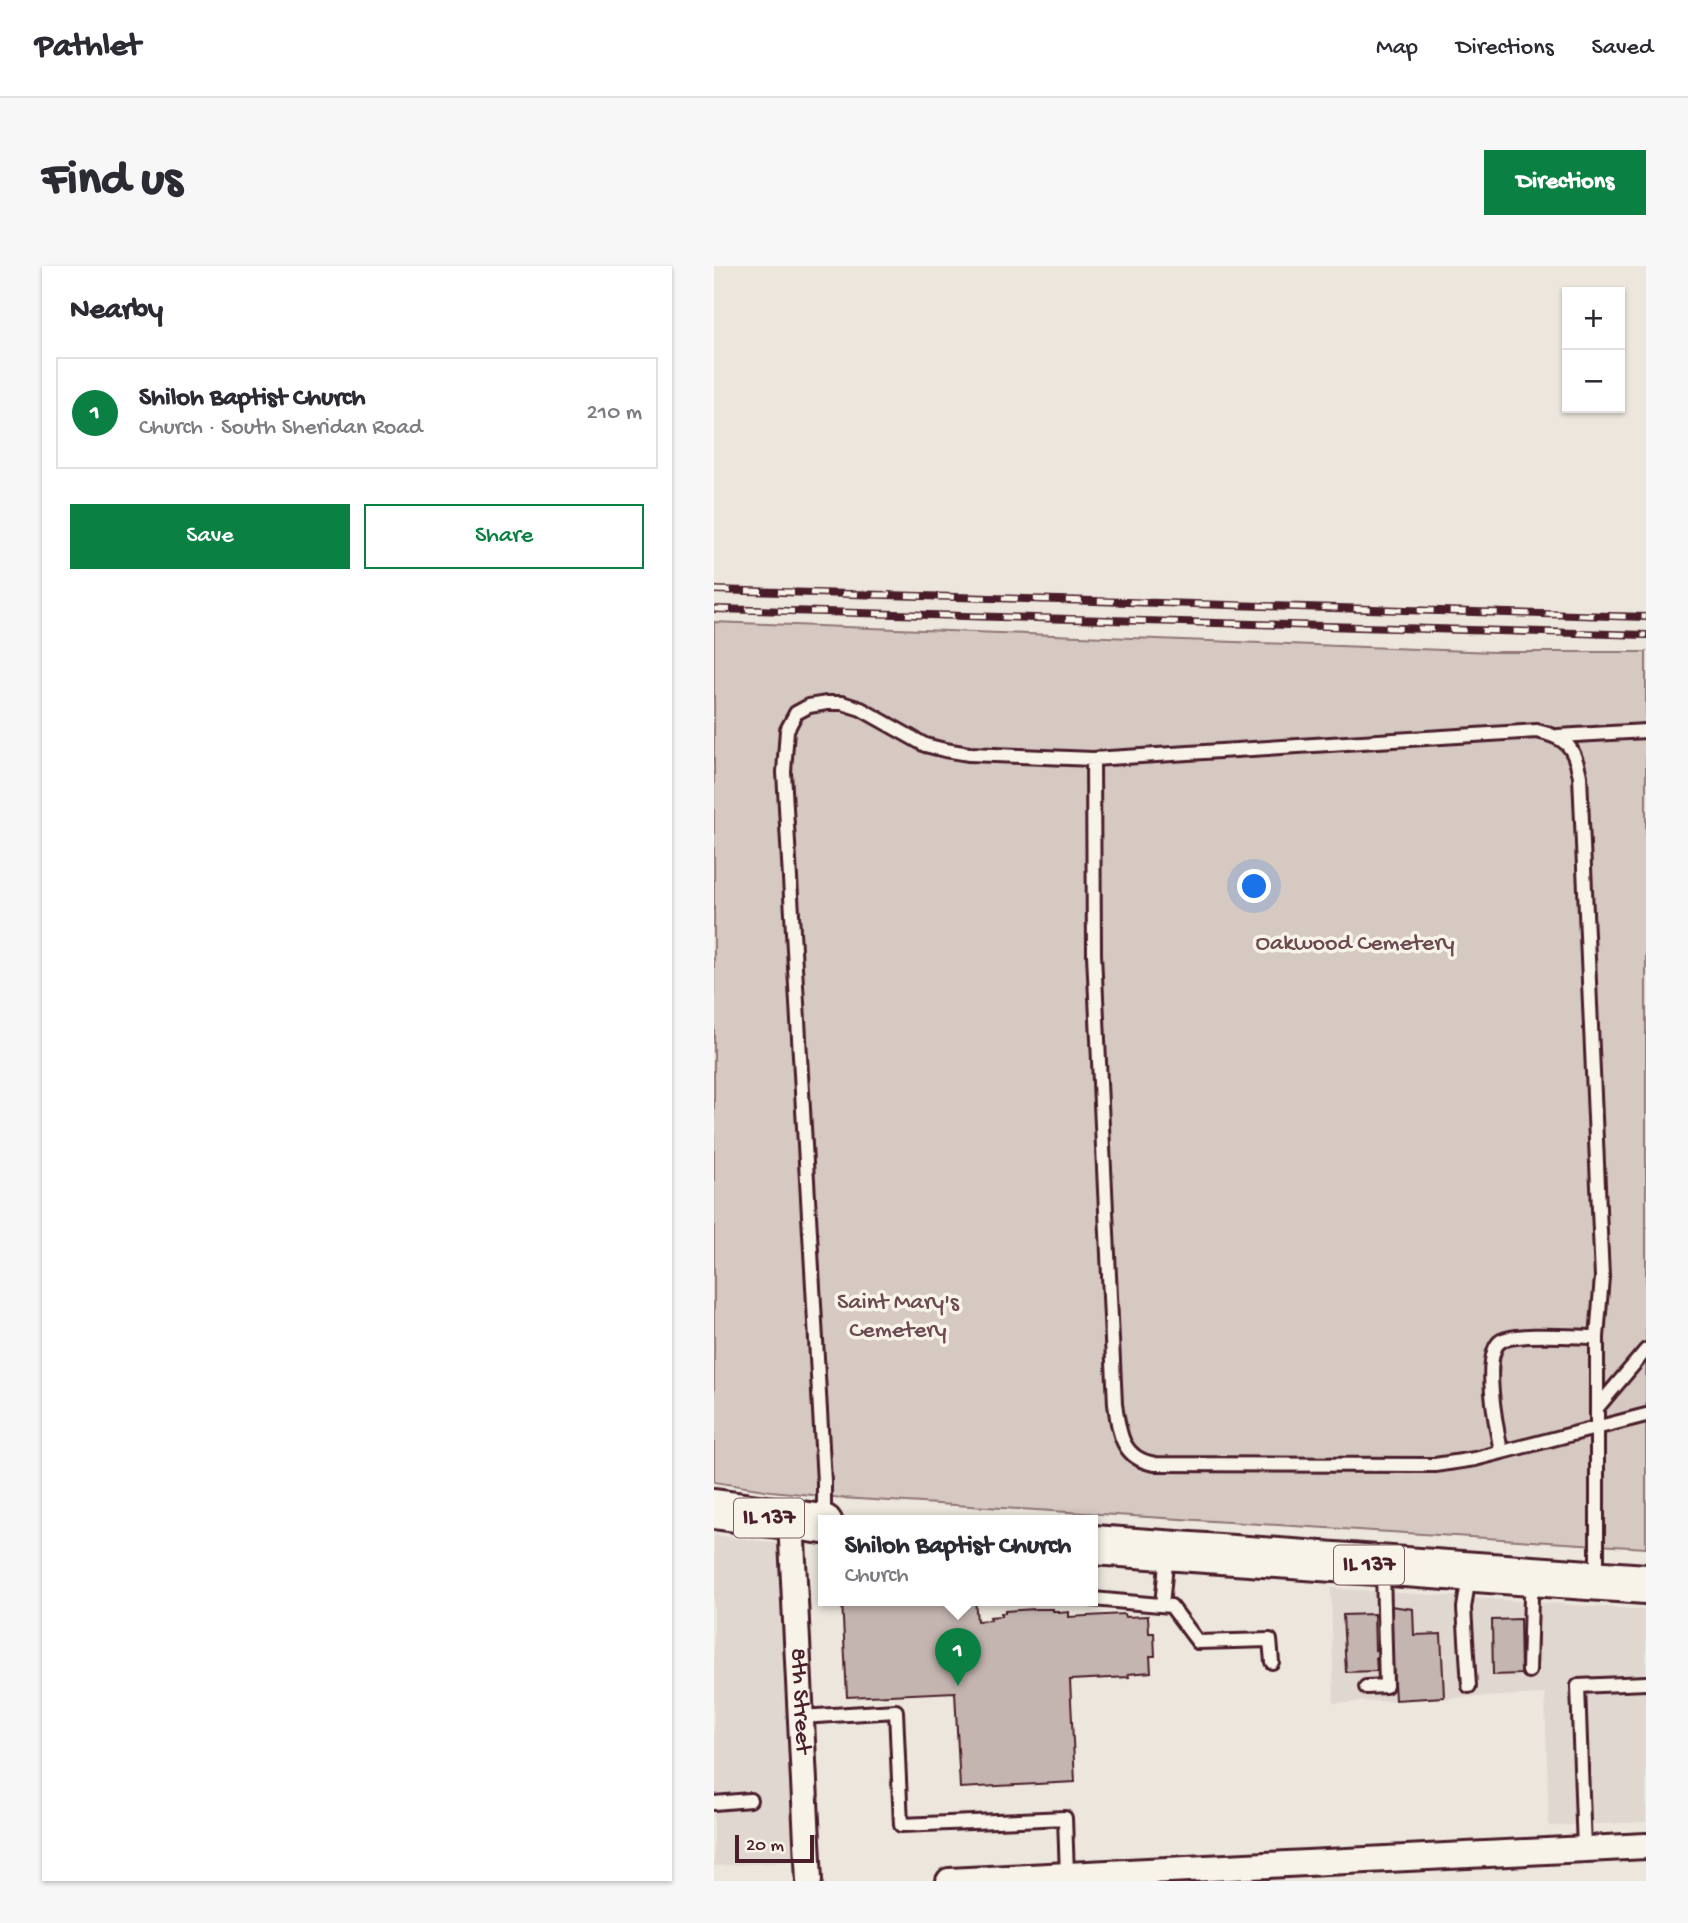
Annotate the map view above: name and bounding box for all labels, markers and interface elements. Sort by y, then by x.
text: Pathlet [35,29,141,67]
text: Map [1376,34,1418,63]
text: Directions [1456,34,1554,63]
text: Saved [1592,34,1653,63]
button: Directions [1484,150,1646,215]
text: Find us [42,153,182,211]
map controls [1562,287,1625,413]
button: + [1562,287,1625,350]
text: Nearby [70,294,163,329]
button: − [1562,350,1625,413]
text: Shiloh Baptist Church [139,384,365,415]
text: 1 [90,400,100,427]
text: 210 m [587,400,642,427]
text: Church · South Sheridan Road [139,415,423,442]
button: Save [70,504,350,569]
button: Share [364,504,644,569]
your location [1237,869,1271,903]
park label: Oakwood Cemetery [1255,930,1455,959]
park label: Saint Mary's Cemetery [837,1289,960,1346]
road number: IL 137 [734,1498,804,1538]
popup [818,1515,1098,1606]
text: Shiloh Baptist Church [845,1532,1071,1563]
road number: IL 137 [1334,1546,1404,1584]
text: Church [845,1563,909,1590]
pin: 1 [935,1628,981,1686]
street label: 8th Street [783,1647,817,1756]
scale bar [735,1832,814,1864]
text: 20 m [746,1835,784,1858]

